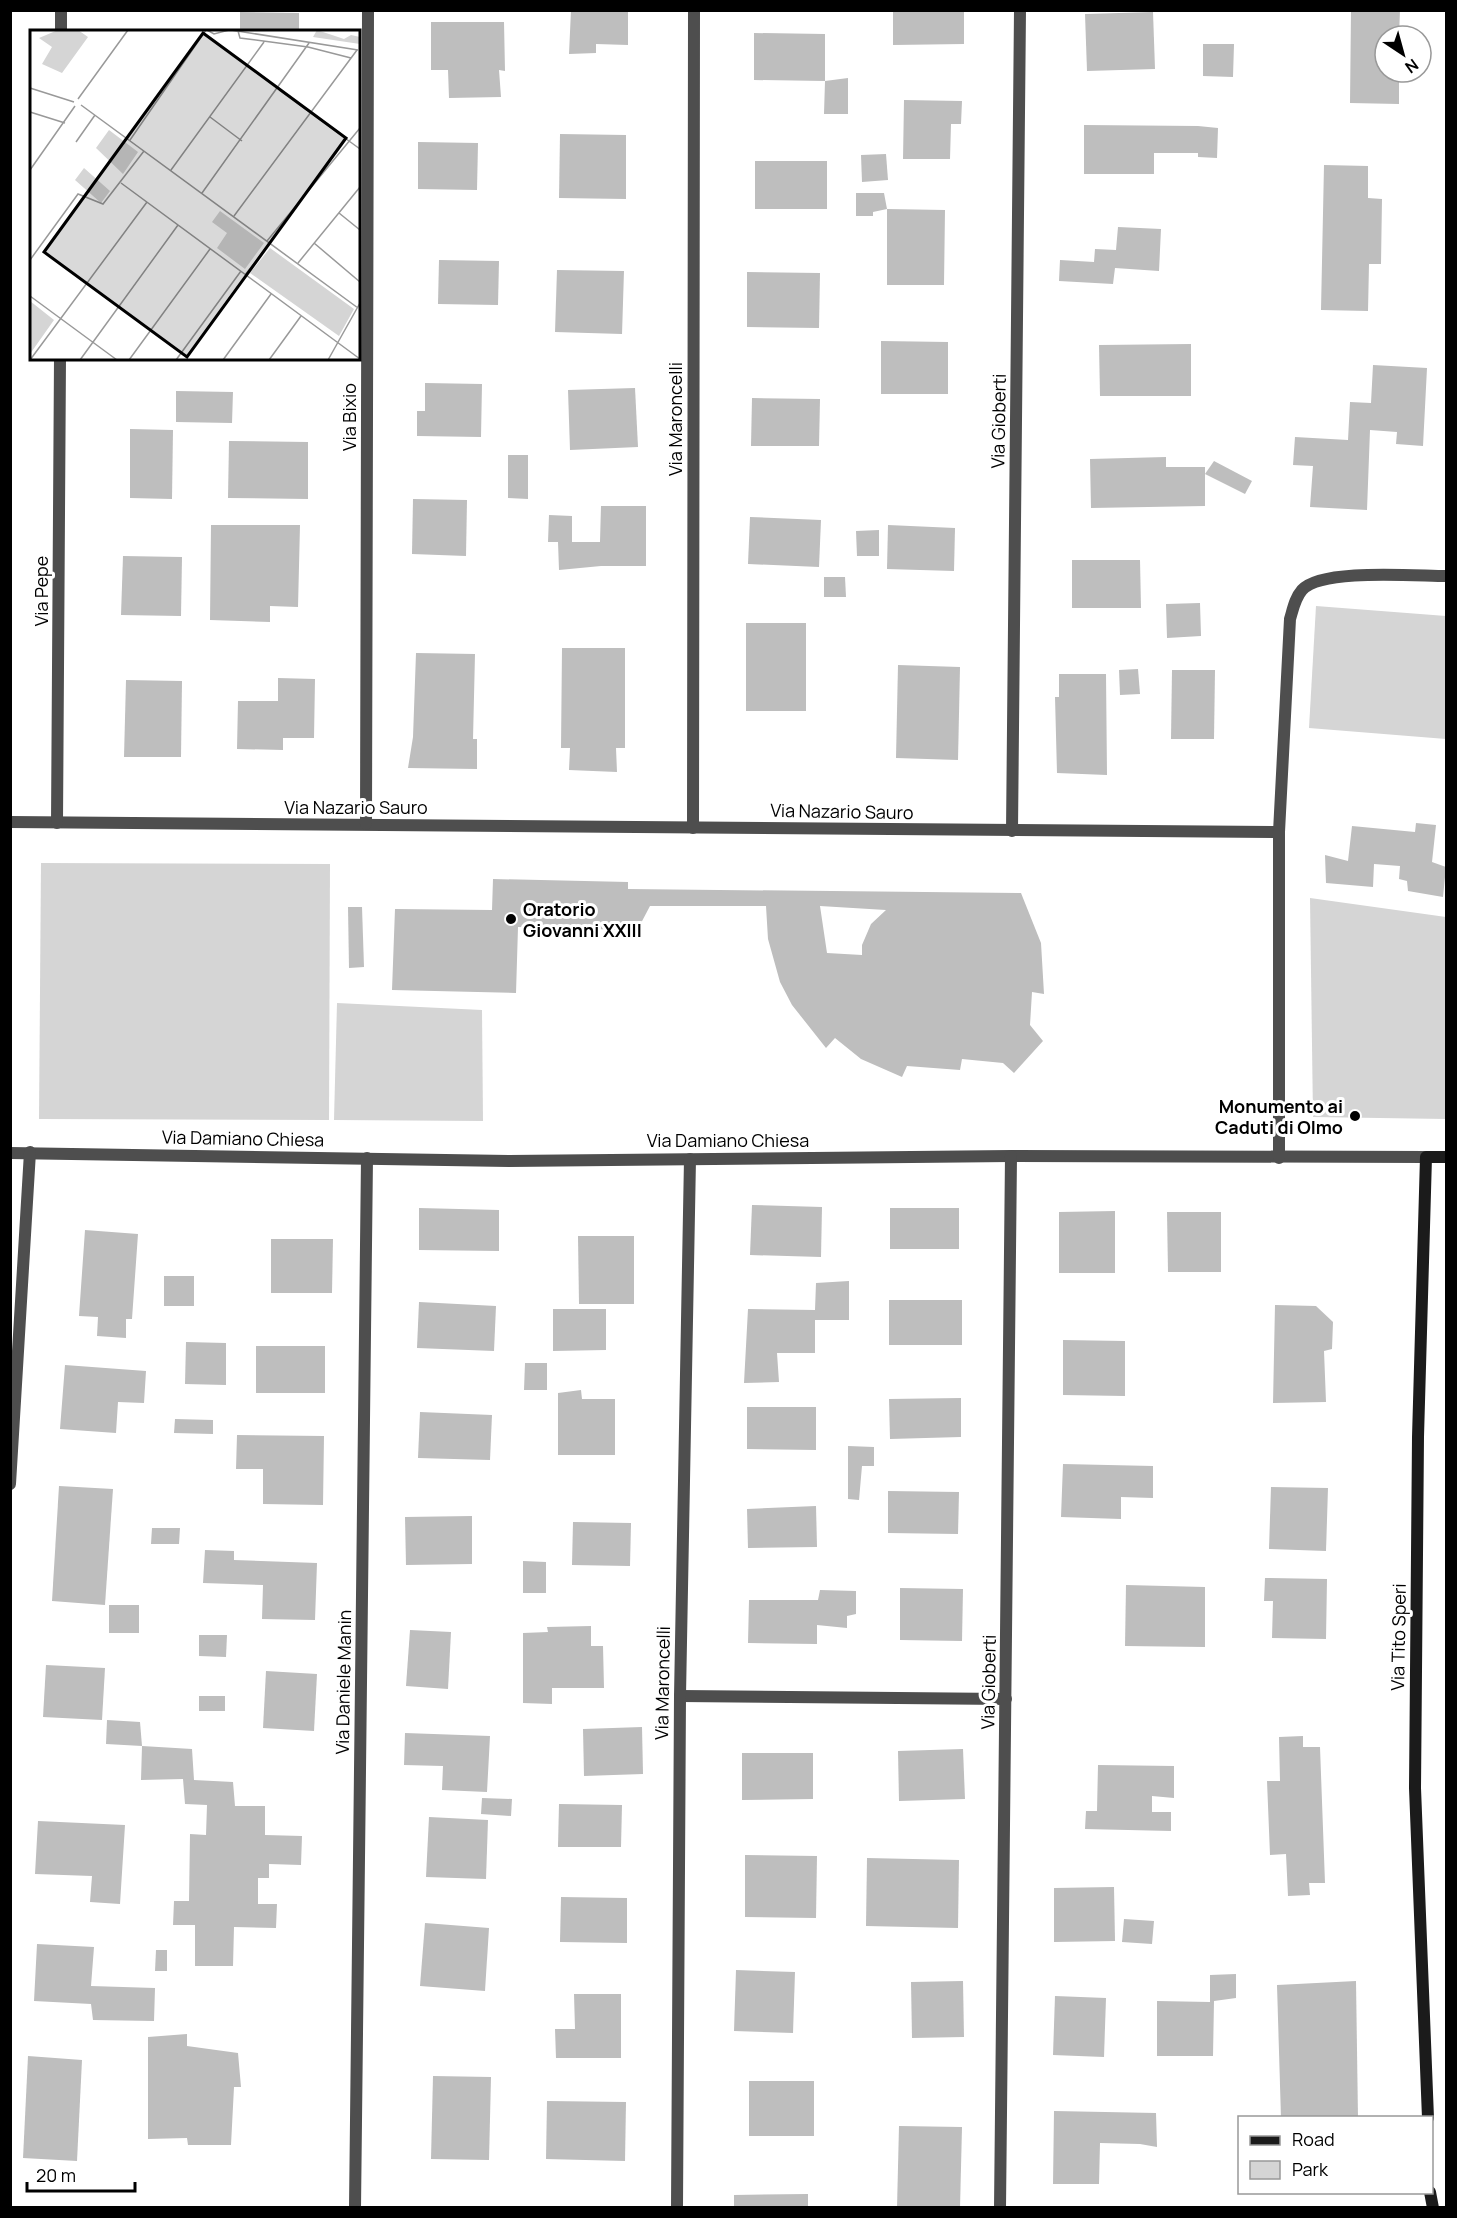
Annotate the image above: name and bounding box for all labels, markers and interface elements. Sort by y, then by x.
north arrow [1373,24,1433,84]
inset map [30,30,360,360]
text: N [1401,54,1423,78]
street label: Via Maroncelli [663,362,687,476]
street label: Via Gioberti [985,373,1011,469]
street label: Via Bixio [337,383,361,451]
street label: Via Pepe [29,556,53,626]
street label: Via Nazario Sauro [284,795,428,819]
street label: Via Nazario Sauro [770,798,914,824]
place label: Oratorio Giovanni XXIII [523,897,642,942]
marker: Oratorio Giovanni XXIII [504,912,518,926]
place label: Monumento ai Caduti di Olmo [1215,1094,1343,1139]
marker: Monumento ai Caduti di Olmo [1348,1109,1362,1123]
street label: Via Damiano Chiesa [162,1125,324,1151]
street label: Via Damiano Chiesa [647,1128,809,1152]
street label: Via Tito Speri [1385,1583,1411,1691]
street label: Via Daniele Manin [330,1609,356,1755]
street label: Via Maroncelli [649,1626,675,1740]
street label: Via Gioberti [975,1634,1001,1730]
legend [1238,2116,1433,2194]
text: Road [1292,2127,1335,2151]
scale bar [27,2155,135,2193]
text: Park [1292,2157,1329,2181]
text: 20 m [36,2163,76,2187]

